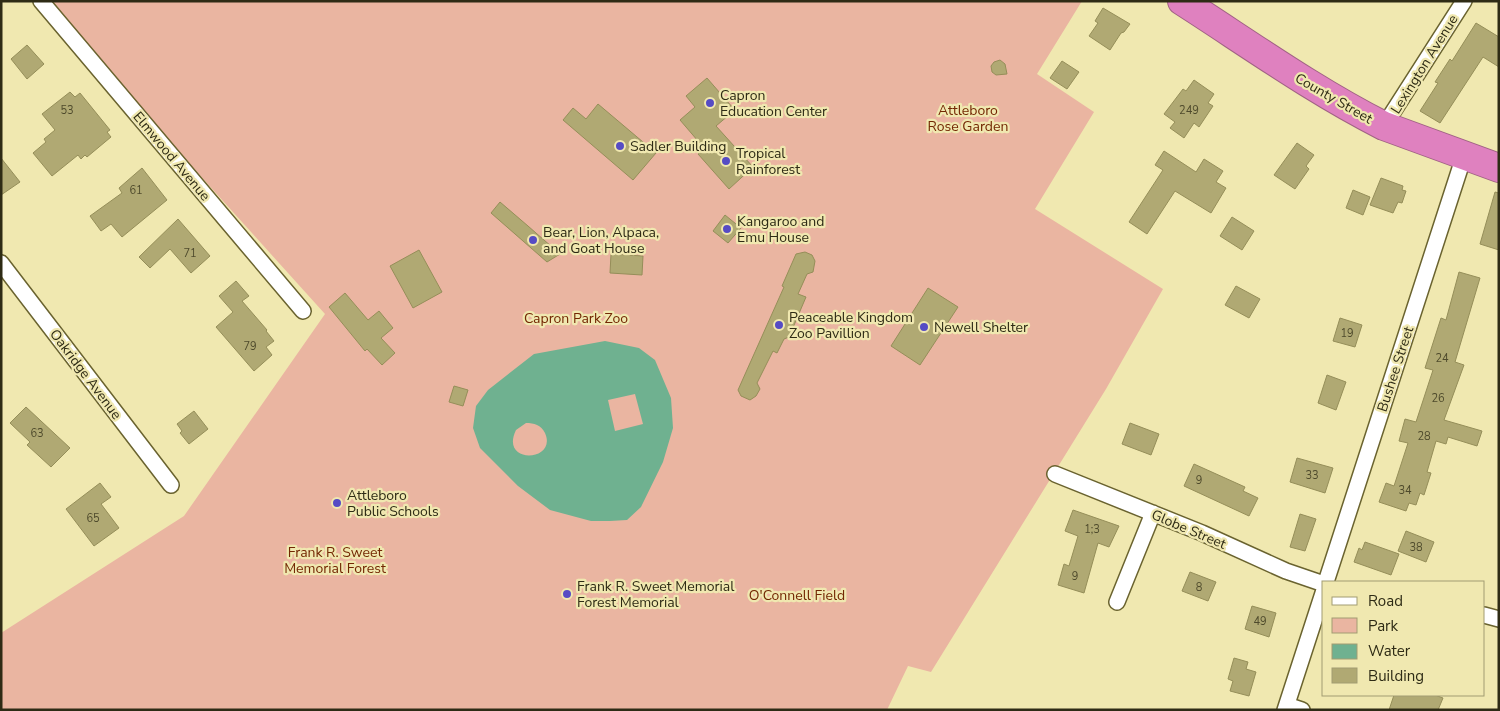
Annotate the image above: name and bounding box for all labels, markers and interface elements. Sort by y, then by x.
street label: Lexington Avenue [1386,11,1463,117]
street label: County Street [1292,69,1376,128]
place label: Capron Education Center [720,86,827,121]
marker: Capron Education Center [704,97,716,109]
park label: Attleboro Rose Garden [928,101,1008,136]
house number: 53 [60,103,74,118]
house number: 249 [1179,103,1199,118]
street label: Elmwood Avenue [129,108,215,205]
place label: Sadler Building [630,137,727,156]
marker: Sadler Building [614,140,626,152]
place label: Tropical Rainforest [736,144,800,179]
marker: Tropical Rainforest [720,155,732,167]
house number: 61 [129,183,143,198]
place label: Kangaroo and Emu House [737,212,824,247]
place label: Bear, Lion, Alpaca, and Goat House [543,223,659,258]
marker: Kangaroo and Emu House [721,223,733,235]
marker: Bear, Lion, Alpaca, and Goat House [527,234,539,246]
house number: 71 [183,246,197,261]
place label: Peaceable Kingdom Zoo Pavillion [789,308,913,343]
park label: Capron Park Zoo [524,309,628,328]
place label: Newell Shelter [934,318,1028,337]
marker: Peaceable Kingdom Zoo Pavillion [773,319,785,331]
marker: Newell Shelter [918,321,930,333]
street label: Bushee Street [1373,324,1418,414]
street label: Oakridge Avenue [45,325,126,423]
house number: 19 [1340,326,1354,341]
house number: 79 [243,339,257,354]
house number: 24 [1435,351,1449,366]
house number: 26 [1431,391,1445,406]
house number: 63 [30,426,44,441]
house number: 28 [1417,429,1431,444]
house number: 33 [1305,468,1319,483]
house number: 9 [1196,473,1202,488]
house number: 34 [1398,483,1412,498]
place label: Attleboro Public Schools [347,486,439,521]
marker: Attleboro Public Schools [331,497,343,509]
street label: Globe Street [1149,505,1229,554]
house number: 65 [86,511,100,526]
house number: 1;3 [1084,522,1100,537]
house number: 38 [1409,540,1423,555]
park label: Frank R. Sweet Memorial Forest [284,543,386,578]
house number: 9 [1072,569,1078,584]
place label: Frank R. Sweet Memorial Forest Memorial [577,577,735,612]
house number: 8 [1196,580,1203,595]
legend [1322,581,1485,696]
park label: O'Connell Field [749,586,845,605]
marker: Frank R. Sweet Memorial Forest Memorial [561,588,573,600]
text: Road [1368,591,1403,611]
house number: 49 [1253,614,1267,629]
text: Park [1368,616,1398,636]
text: Water [1368,641,1411,661]
text: Building [1368,666,1424,686]

